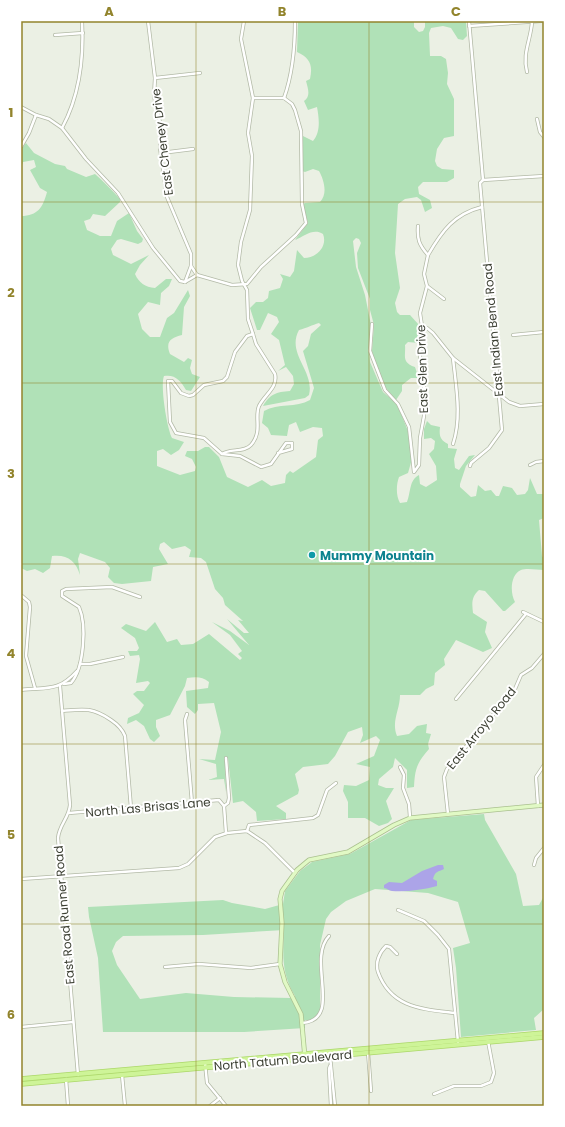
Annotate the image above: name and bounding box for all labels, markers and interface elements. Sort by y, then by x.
text: A [104,2,114,21]
text: B [278,2,287,21]
text: C [451,2,461,21]
street label: East Cheney Drive [147,88,177,196]
text: 1 [9,103,13,122]
street label: East Indian Bend Road [479,263,507,397]
text: 2 [7,283,15,302]
street label: East Glen Drive [412,324,432,414]
text: 3 [7,464,15,483]
place label: Mummy Mountain [320,547,434,564]
marker: Mummy Mountain [307,550,317,560]
text: 4 [7,644,16,663]
street label: East Arroyo Road [442,683,520,773]
street label: North Las Brisas Lane [85,793,211,821]
text: 5 [7,825,15,844]
street label: East Road Runner Road [49,845,79,985]
text: 6 [7,1005,15,1024]
street label: North Tatum Boulevard [213,1045,353,1075]

